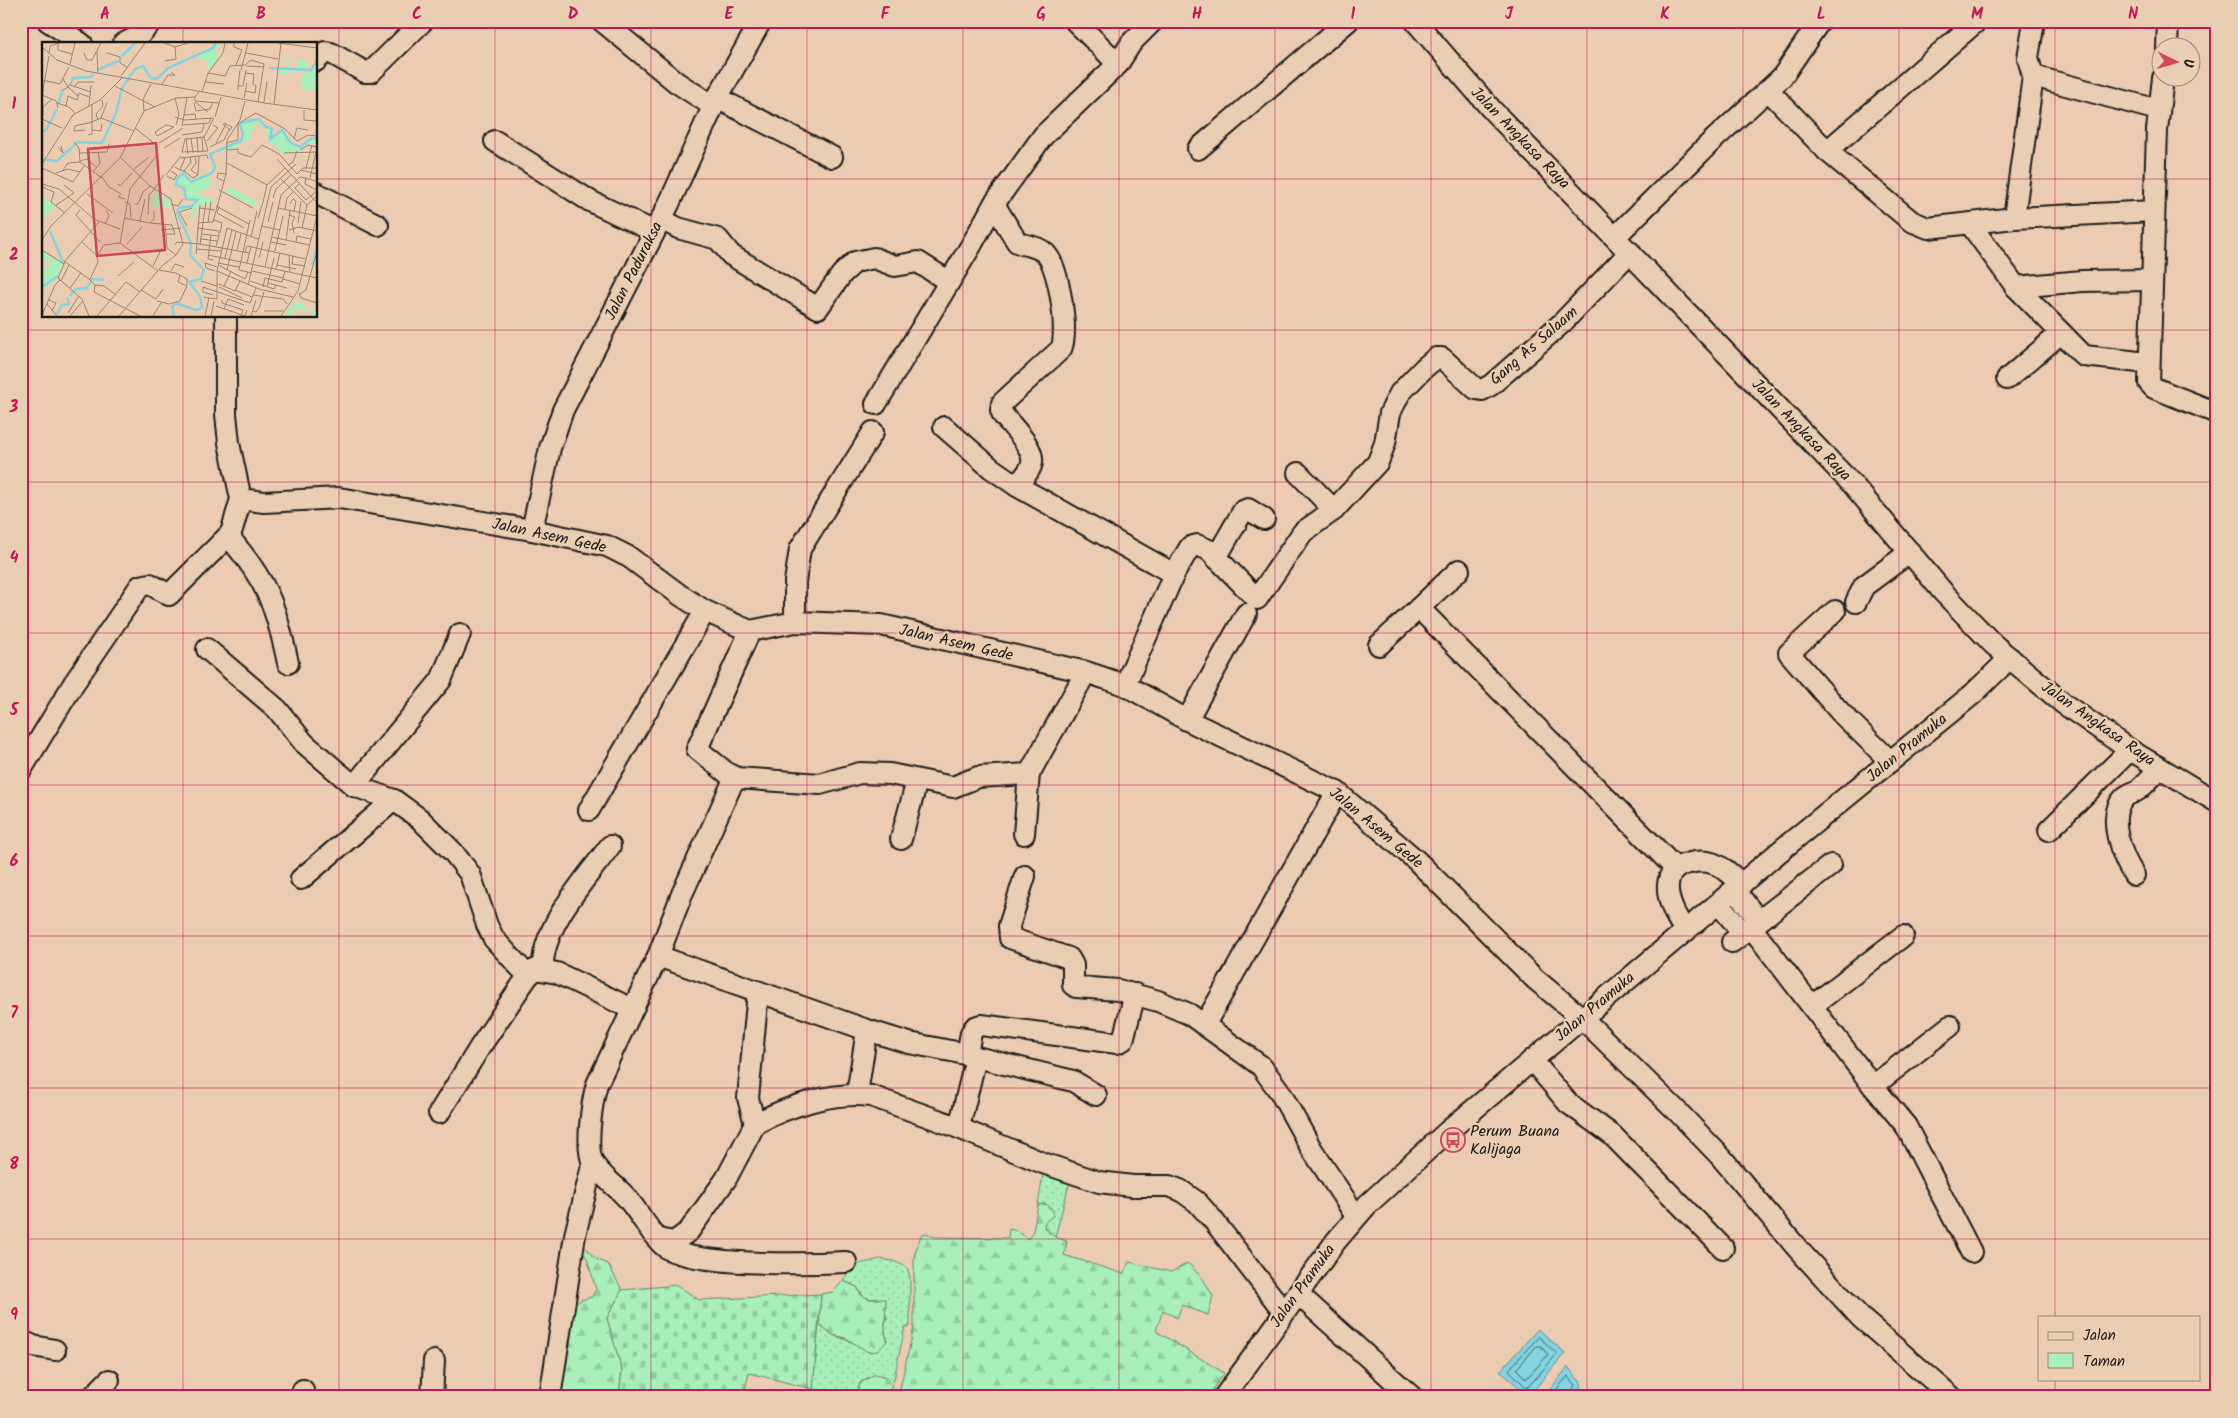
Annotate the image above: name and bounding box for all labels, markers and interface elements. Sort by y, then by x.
text: A [100,2,110,27]
text: B [256,2,266,27]
text: C [412,2,422,27]
text: D [568,2,579,27]
text: E [725,2,735,27]
text: F [881,2,891,27]
text: G [1036,2,1046,27]
text: H [1192,2,1202,27]
text: I [1351,2,1356,27]
text: J [1505,2,1514,27]
text: K [1660,2,1670,27]
text: L [1817,2,1825,27]
text: M [1971,2,1984,27]
text: N [2128,2,2138,27]
north arrow [2150,38,2200,88]
inset map [42,42,318,318]
text: U [2177,58,2199,69]
street label: Jalan Angkasa Raya [1464,81,1576,195]
text: 1 [12,92,17,117]
street label: Jalan Paduraksa [598,217,670,325]
text: 2 [9,243,19,268]
street label: Gang As Salaam [1484,300,1584,392]
street label: Jalan Angkasa Raya [1745,373,1857,487]
text: 3 [9,395,19,420]
street label: Jalan Asem Gede [489,512,609,560]
text: 4 [10,546,19,571]
street label: Jalan Asem Gede [896,618,1016,668]
street label: Jalan Angkasa Raya [2036,675,2160,773]
text: 5 [9,698,20,723]
street label: Jalan Pramuka [1861,707,1953,789]
street label: Jalan Asem Gede [1323,781,1429,875]
text: 6 [10,849,19,874]
street label: Jalan Pramuka [1549,966,1641,1048]
text: 7 [10,1001,18,1026]
place label: Perum Buana Kalijaga [1470,1119,1559,1162]
bus stop icon: Perum Buana Kalijaga [1440,1127,1466,1153]
text: 8 [9,1152,19,1177]
street label: Jalan Pramuka [1264,1239,1342,1333]
text: 9 [10,1303,18,1328]
legend [2038,1316,2200,1380]
text: Jalan [2083,1324,2116,1348]
text: Taman [2083,1350,2125,1374]

